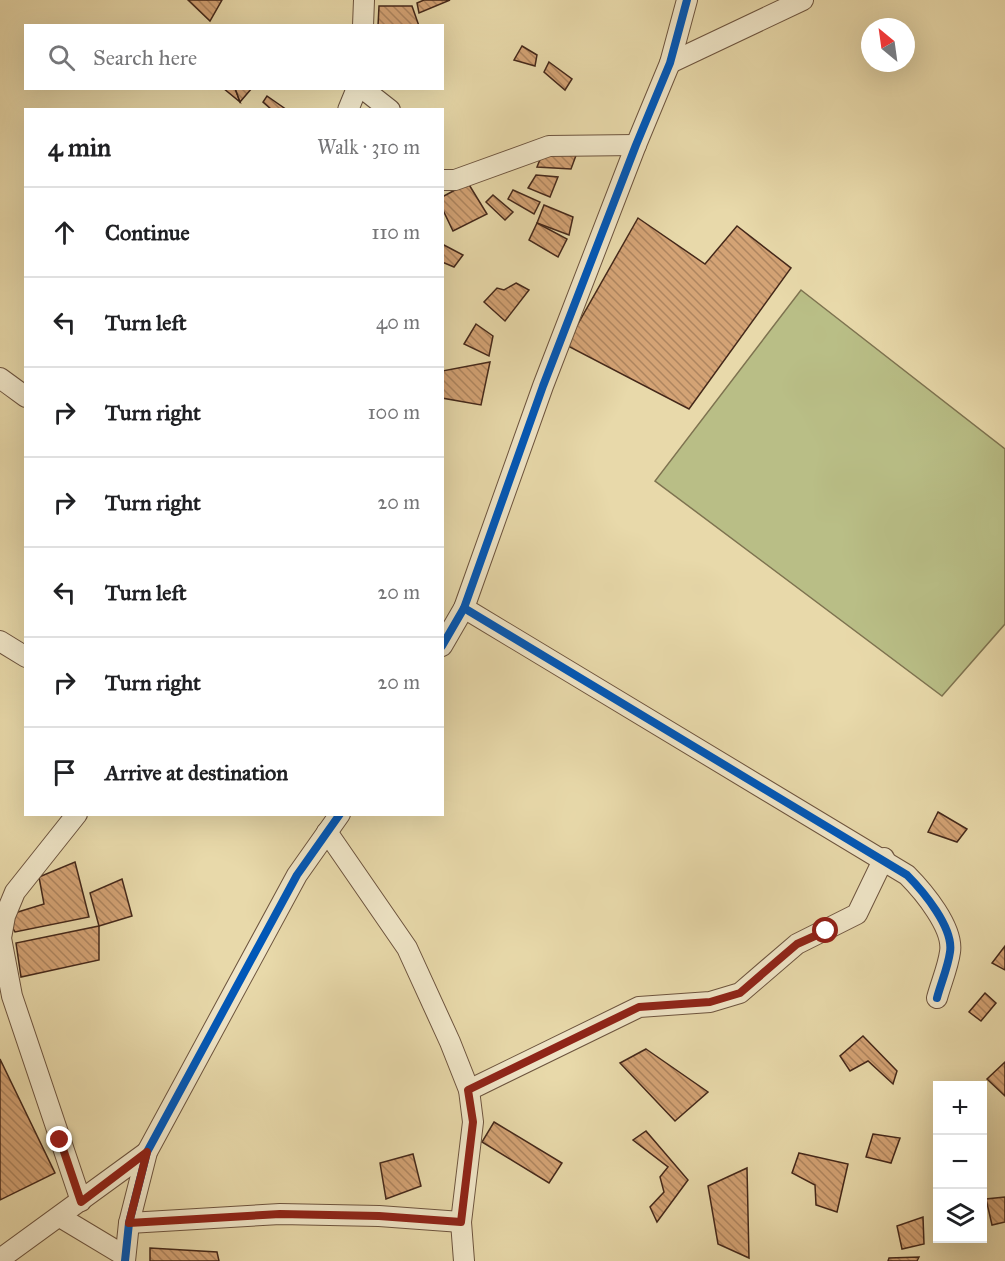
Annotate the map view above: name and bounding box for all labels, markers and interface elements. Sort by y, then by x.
north arrow [861,18,915,72]
search box [24,24,444,90]
icon: search [45,41,78,74]
text: Search here [93,44,197,71]
text: 4 min [48,131,111,163]
text: Walk · 310 m [317,135,420,159]
icon: ahead [48,216,81,249]
text: Continue [105,219,190,246]
text: 110 m [372,220,420,244]
icon: left [48,306,81,339]
text: Turn left [105,309,187,336]
text: 40 m [376,310,420,334]
icon: right [48,396,81,429]
text: Turn right [105,399,201,426]
text: 100 m [368,400,420,424]
icon: right [48,486,81,519]
text: Turn right [105,489,201,516]
text: 20 m [377,490,420,514]
icon: left [48,576,81,609]
text: Turn left [105,579,187,606]
text: 20 m [377,580,420,604]
icon: right [48,666,81,699]
text: Turn right [105,669,201,696]
text: 20 m [377,670,420,694]
icon: arrive [48,756,81,789]
text: Arrive at destination [105,759,288,786]
route start [812,917,838,943]
map controls [933,1081,987,1243]
button: + [933,1081,987,1135]
route end [46,1126,72,1152]
button: − [933,1135,987,1189]
button: layers [933,1189,987,1243]

